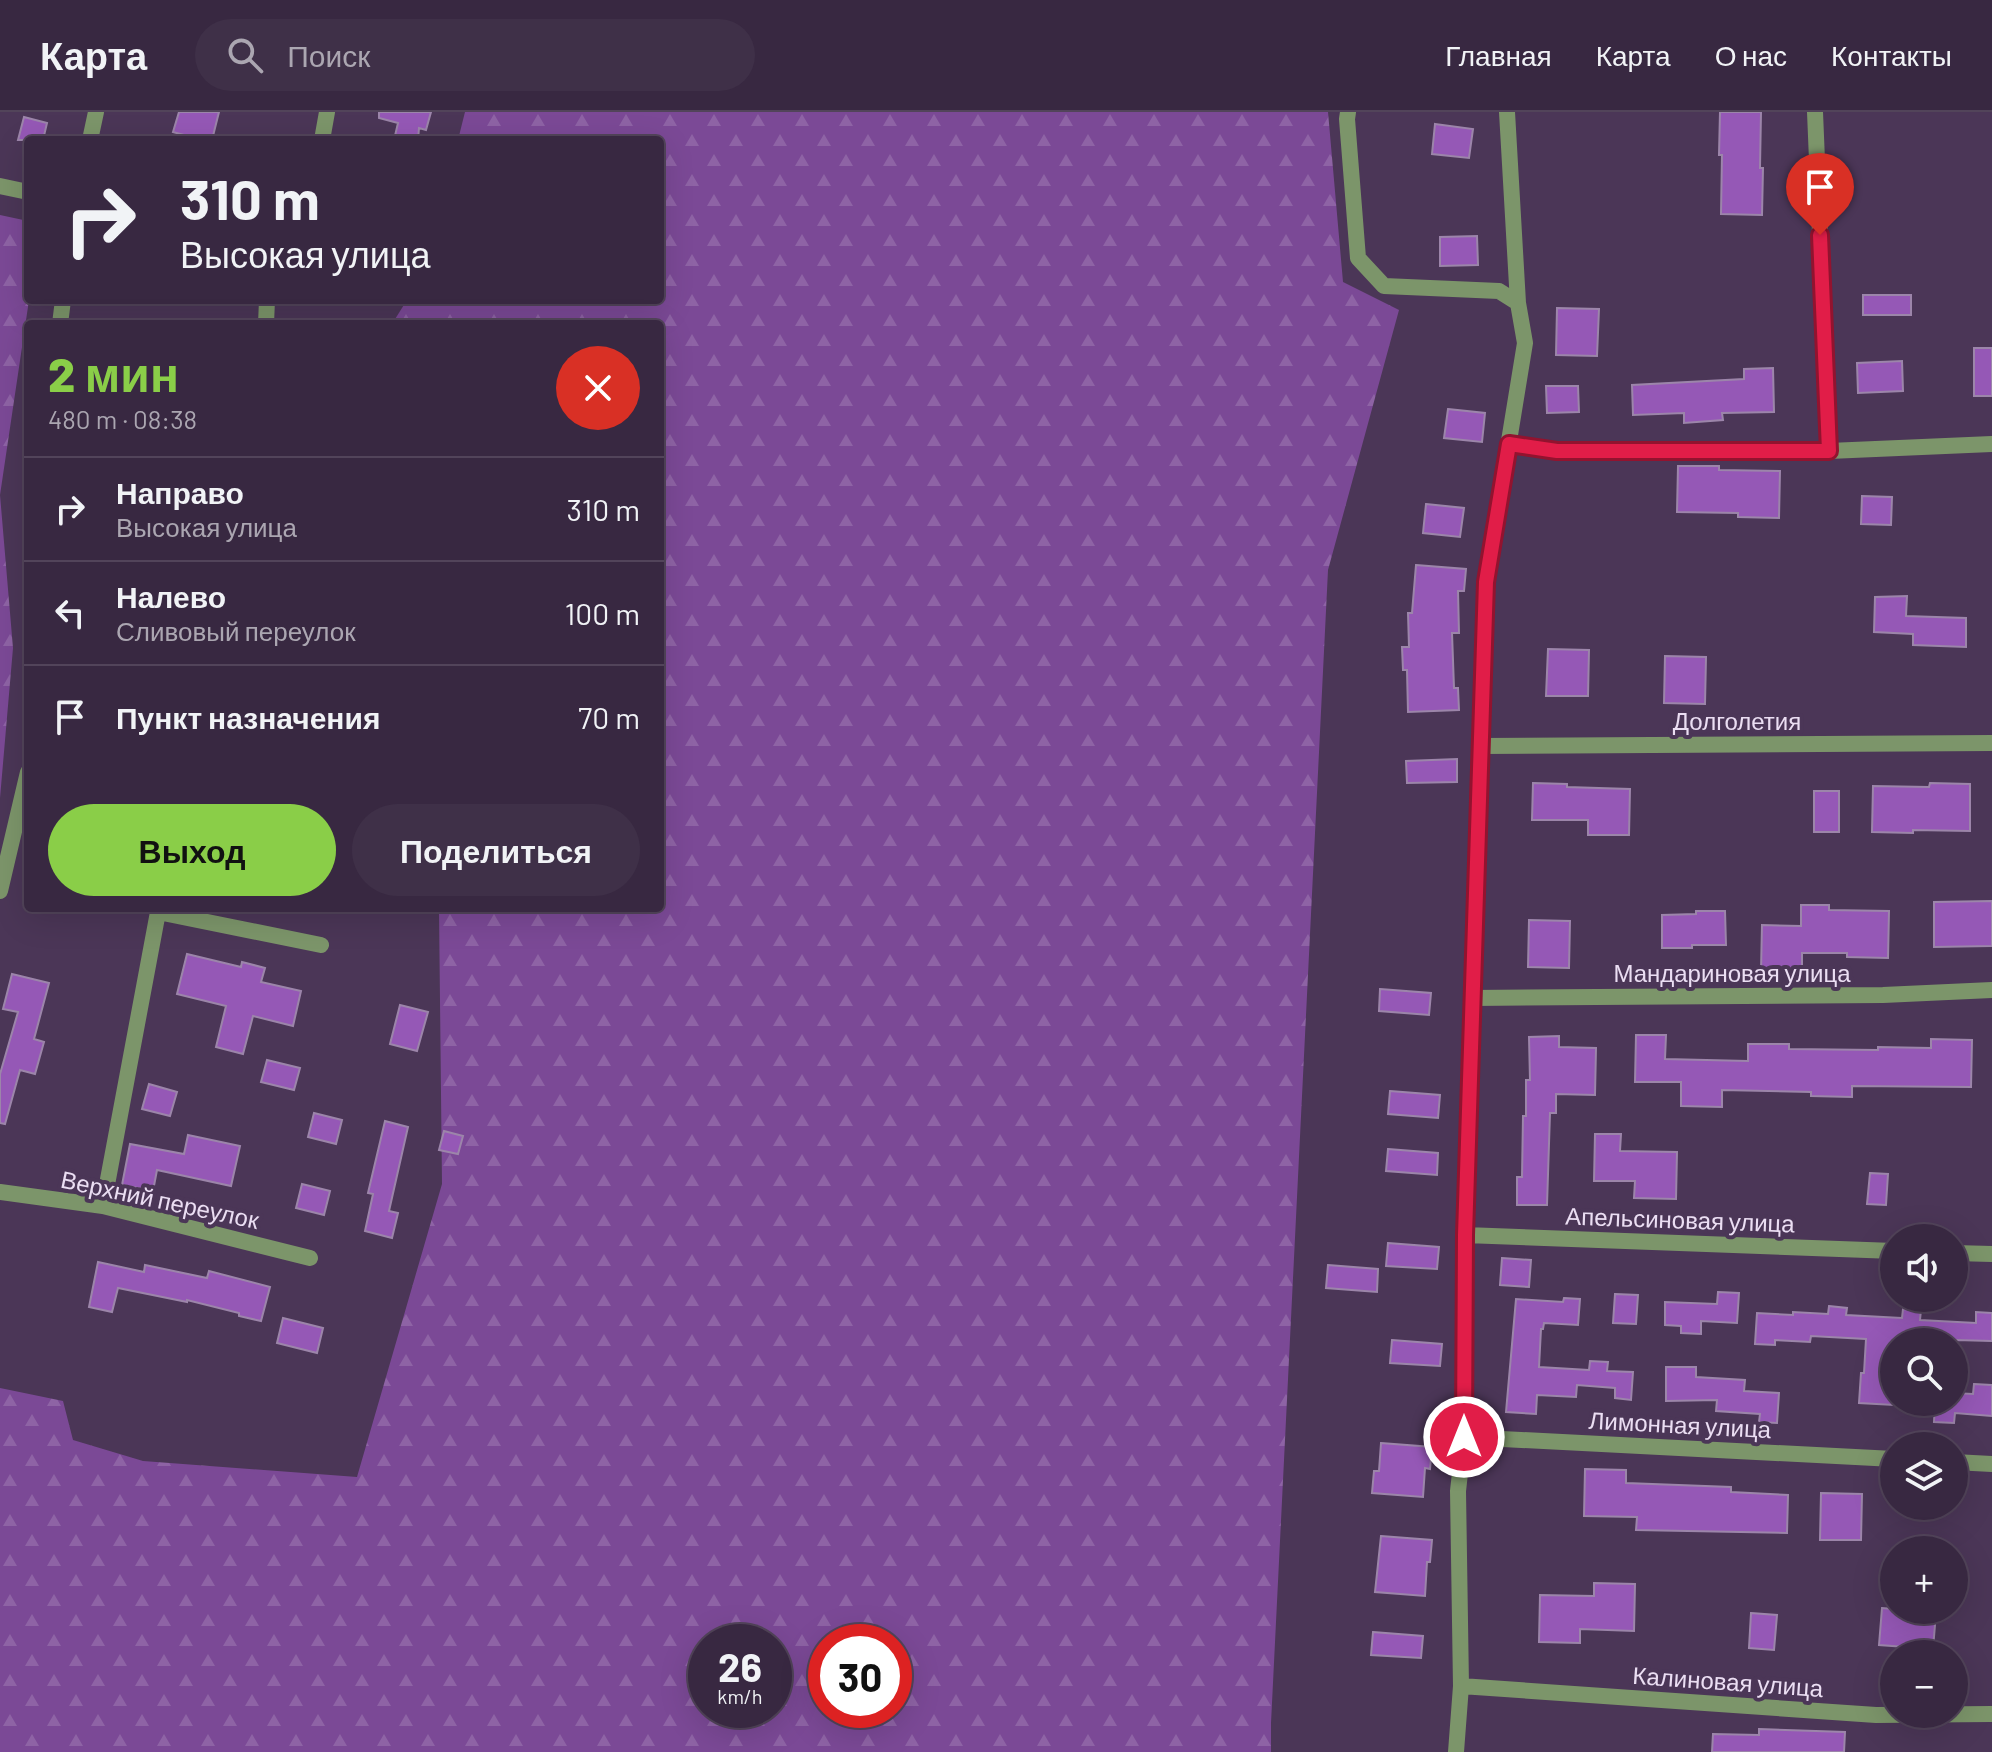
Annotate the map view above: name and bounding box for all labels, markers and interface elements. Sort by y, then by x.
search box [195,19,755,91]
text: Карта [40,32,147,78]
icon: search [223,33,267,77]
text: Поиск [287,37,370,73]
text: Главная [1445,38,1552,72]
text: Карта [1596,38,1671,72]
text: О нас [1715,38,1787,72]
text: Контакты [1831,38,1952,72]
pin [1786,153,1854,235]
text: 310 m [180,164,320,231]
icon: arrive [1798,165,1842,209]
icon: right [48,168,152,272]
text: Высокая улица [180,232,431,275]
text: 2 мин [48,344,179,402]
button: close [556,346,640,430]
text: 480 m · 08:38 [48,403,197,434]
text: Направо [116,474,244,510]
icon: right [48,487,92,531]
text: 310 m [567,491,640,527]
text: Высокая улица [116,511,297,542]
text: Налево [116,578,226,614]
icon: left [48,591,92,635]
text: 100 m [565,595,640,631]
text: Сливовый переулок [116,615,356,646]
icon: arrive [48,695,92,739]
text: Пункт назначения [116,699,380,735]
text: 70 m [578,699,640,735]
street label: Долголетия [1673,706,1801,735]
button: Выход [48,804,336,896]
button: Поделиться [352,804,640,896]
street label: Мандариновая улица [1613,958,1851,987]
street label: Верхний переулок [58,1164,262,1234]
street label: Апельсиновая улица [1565,1201,1796,1238]
map controls [1880,1224,1968,1728]
button: sound [1880,1224,1968,1312]
button: search [1880,1328,1968,1416]
position arrow [1422,1395,1506,1479]
street label: Лимонная улица [1588,1405,1773,1443]
button: layers [1880,1432,1968,1520]
button: + [1880,1536,1968,1624]
speed limit sign: 30 [808,1624,912,1728]
button: − [1880,1640,1968,1728]
text: 26 [718,1642,762,1690]
street label: Калиновая улица [1632,1660,1825,1702]
text: km/h [717,1684,763,1708]

